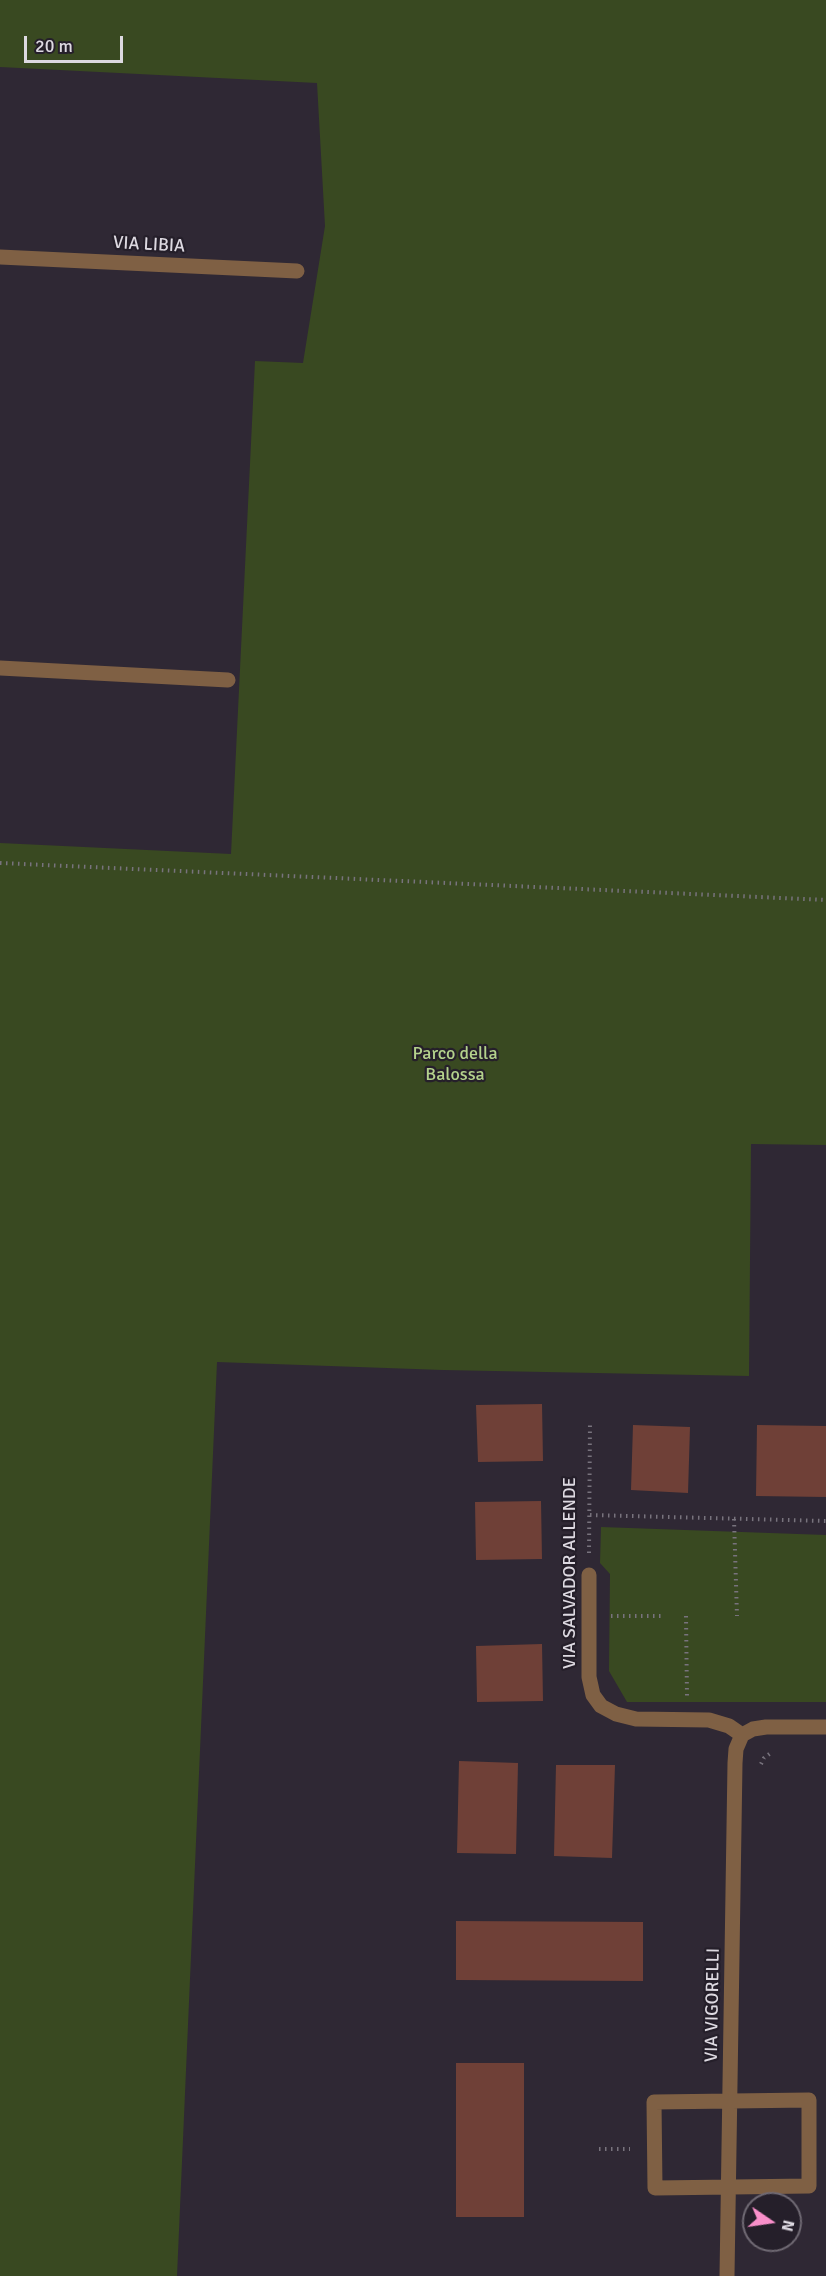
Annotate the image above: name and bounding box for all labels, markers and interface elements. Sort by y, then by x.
scale bar [27,24,126,62]
text: 20 m [35,35,73,57]
street label: VIA LIBIA [112,232,186,258]
park label: Parco della Balossa [412,1043,498,1086]
street label: VIA SALVADOR ALLENDE [559,1477,581,1669]
street label: VIA VIGORELLI [701,1948,725,2062]
north arrow [742,2192,802,2252]
text: N [777,2218,799,2233]

